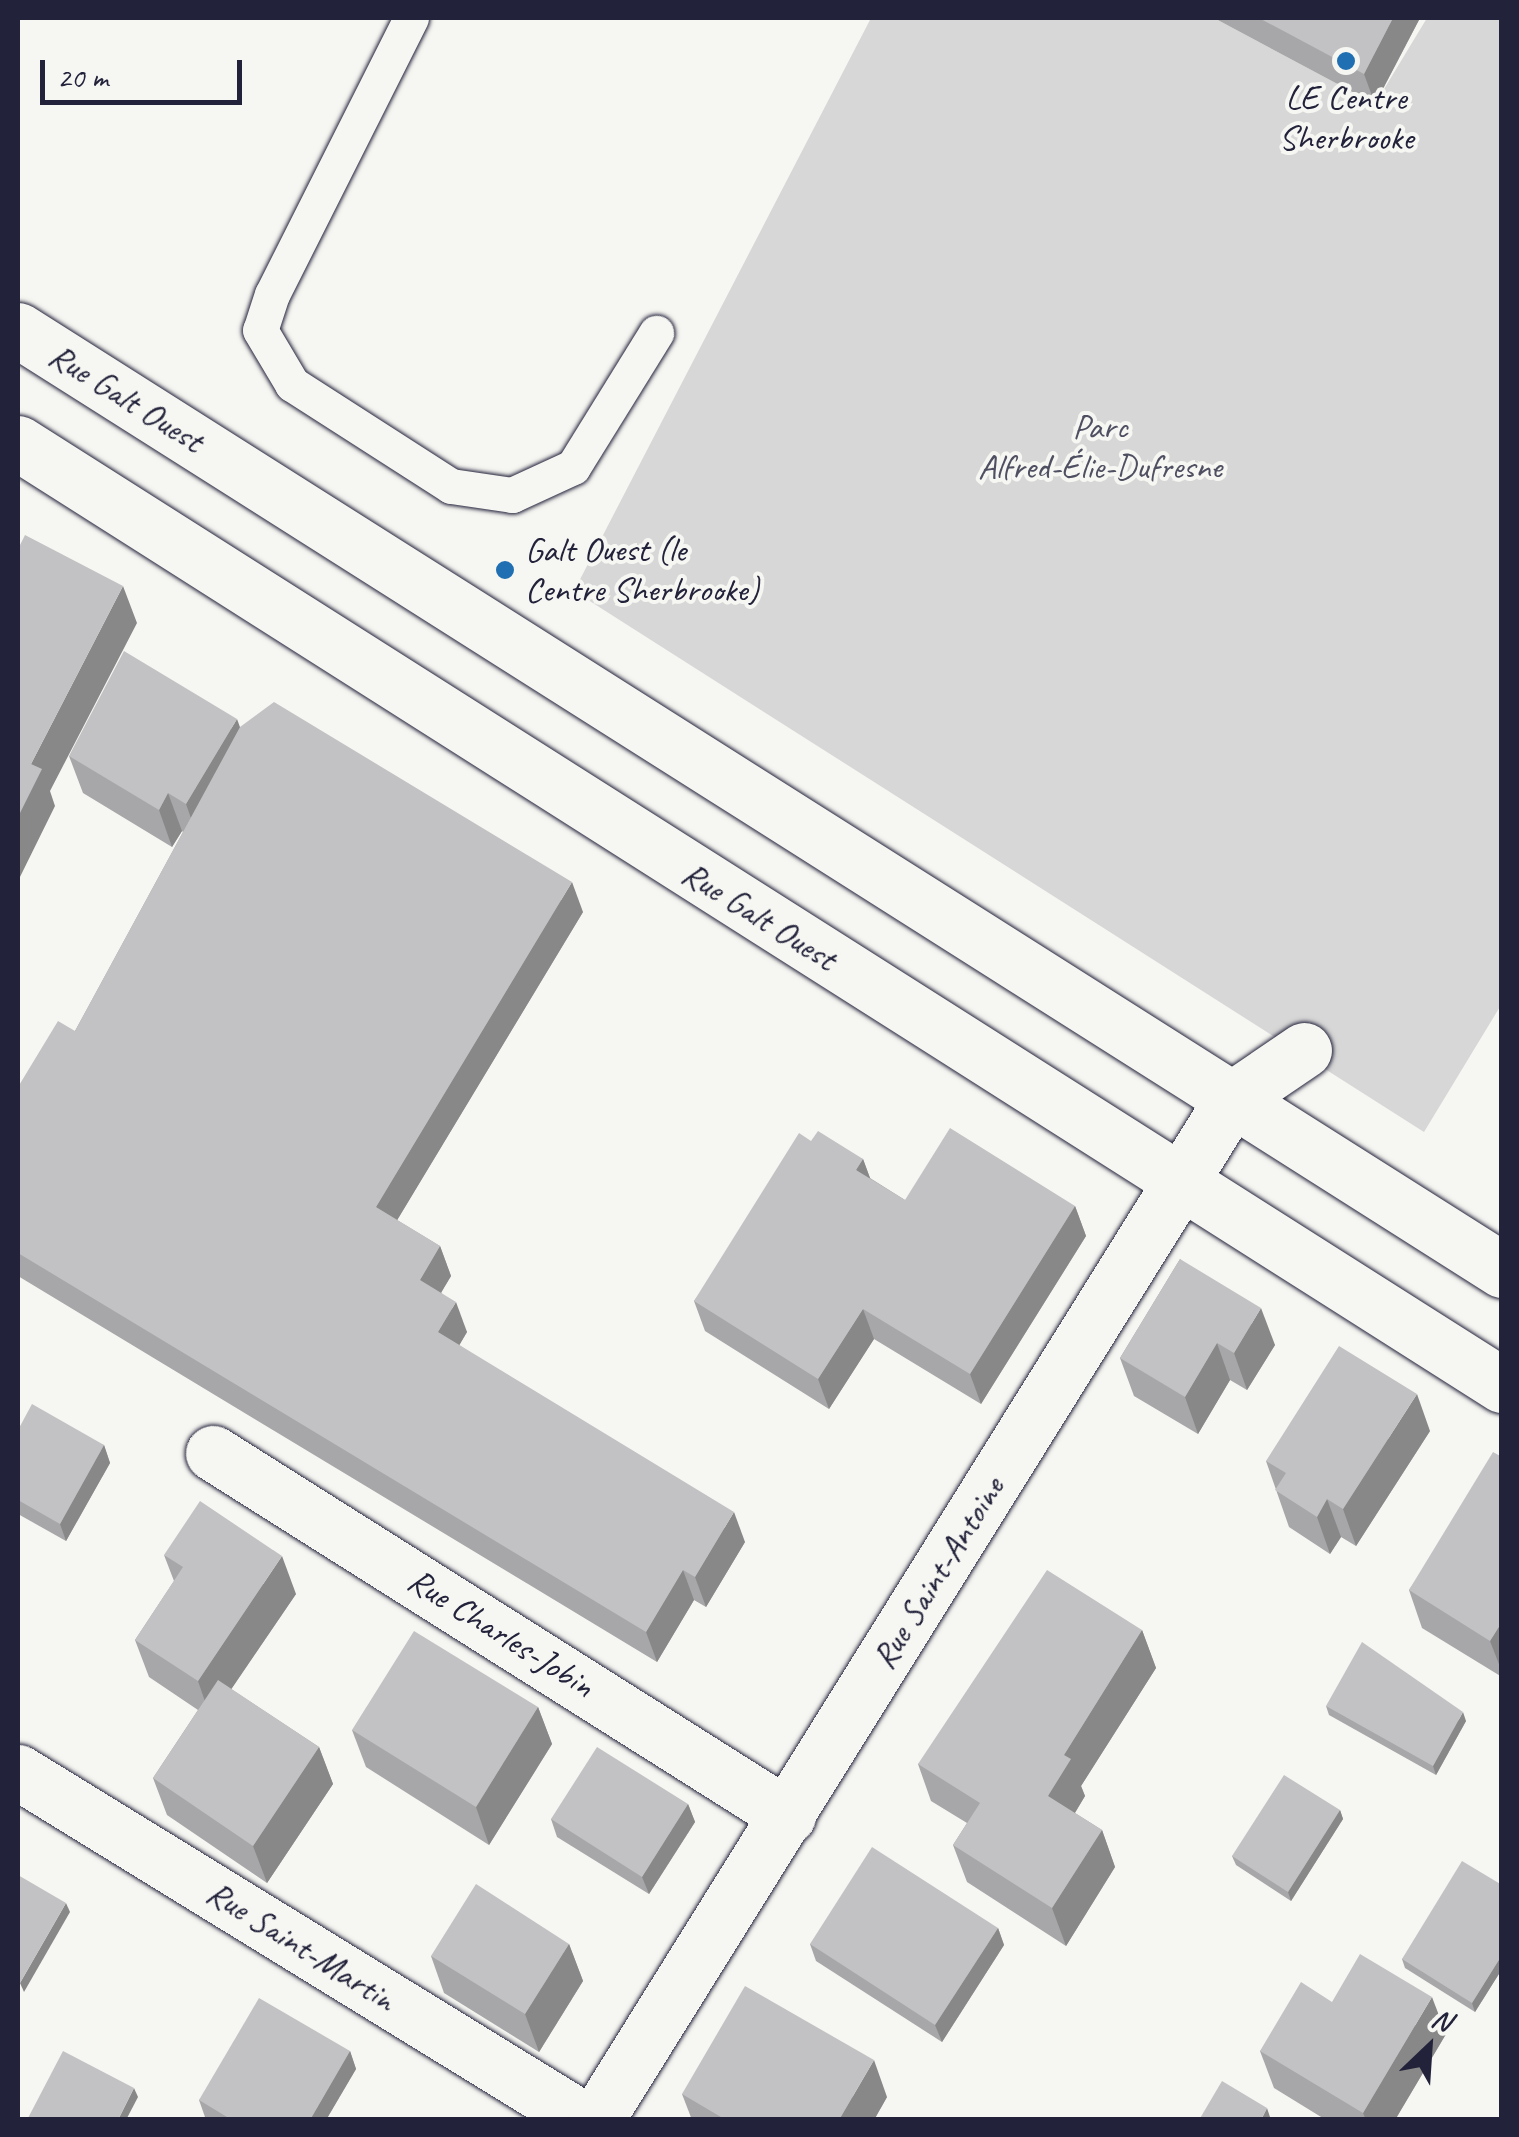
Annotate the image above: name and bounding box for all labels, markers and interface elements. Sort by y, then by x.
scale bar [45,40,248,102]
marker: LE Centre Sherbrooke [1335,50,1357,72]
text: 20 m [57,58,108,96]
place label: LE Centre Sherbrooke [1279,77,1413,159]
street label: Rue Galt Ouest [41,334,211,462]
park label: Parc Alfred-Élie-Dufresne [978,406,1222,488]
place label: Galt Ouest (le Centre Sherbrooke) [525,529,759,611]
marker: Galt Ouest (le Centre Sherbrooke) [494,559,516,581]
street label: Rue Galt Ouest [674,852,844,980]
street label: Rue Saint-Antoine [862,1469,1014,1677]
street label: Rue Charles-Jobin [400,1559,602,1707]
street label: Rue Saint-Martin [199,1871,403,2021]
north arrow [1379,1997,1479,2097]
text: N [1427,2000,1457,2039]

